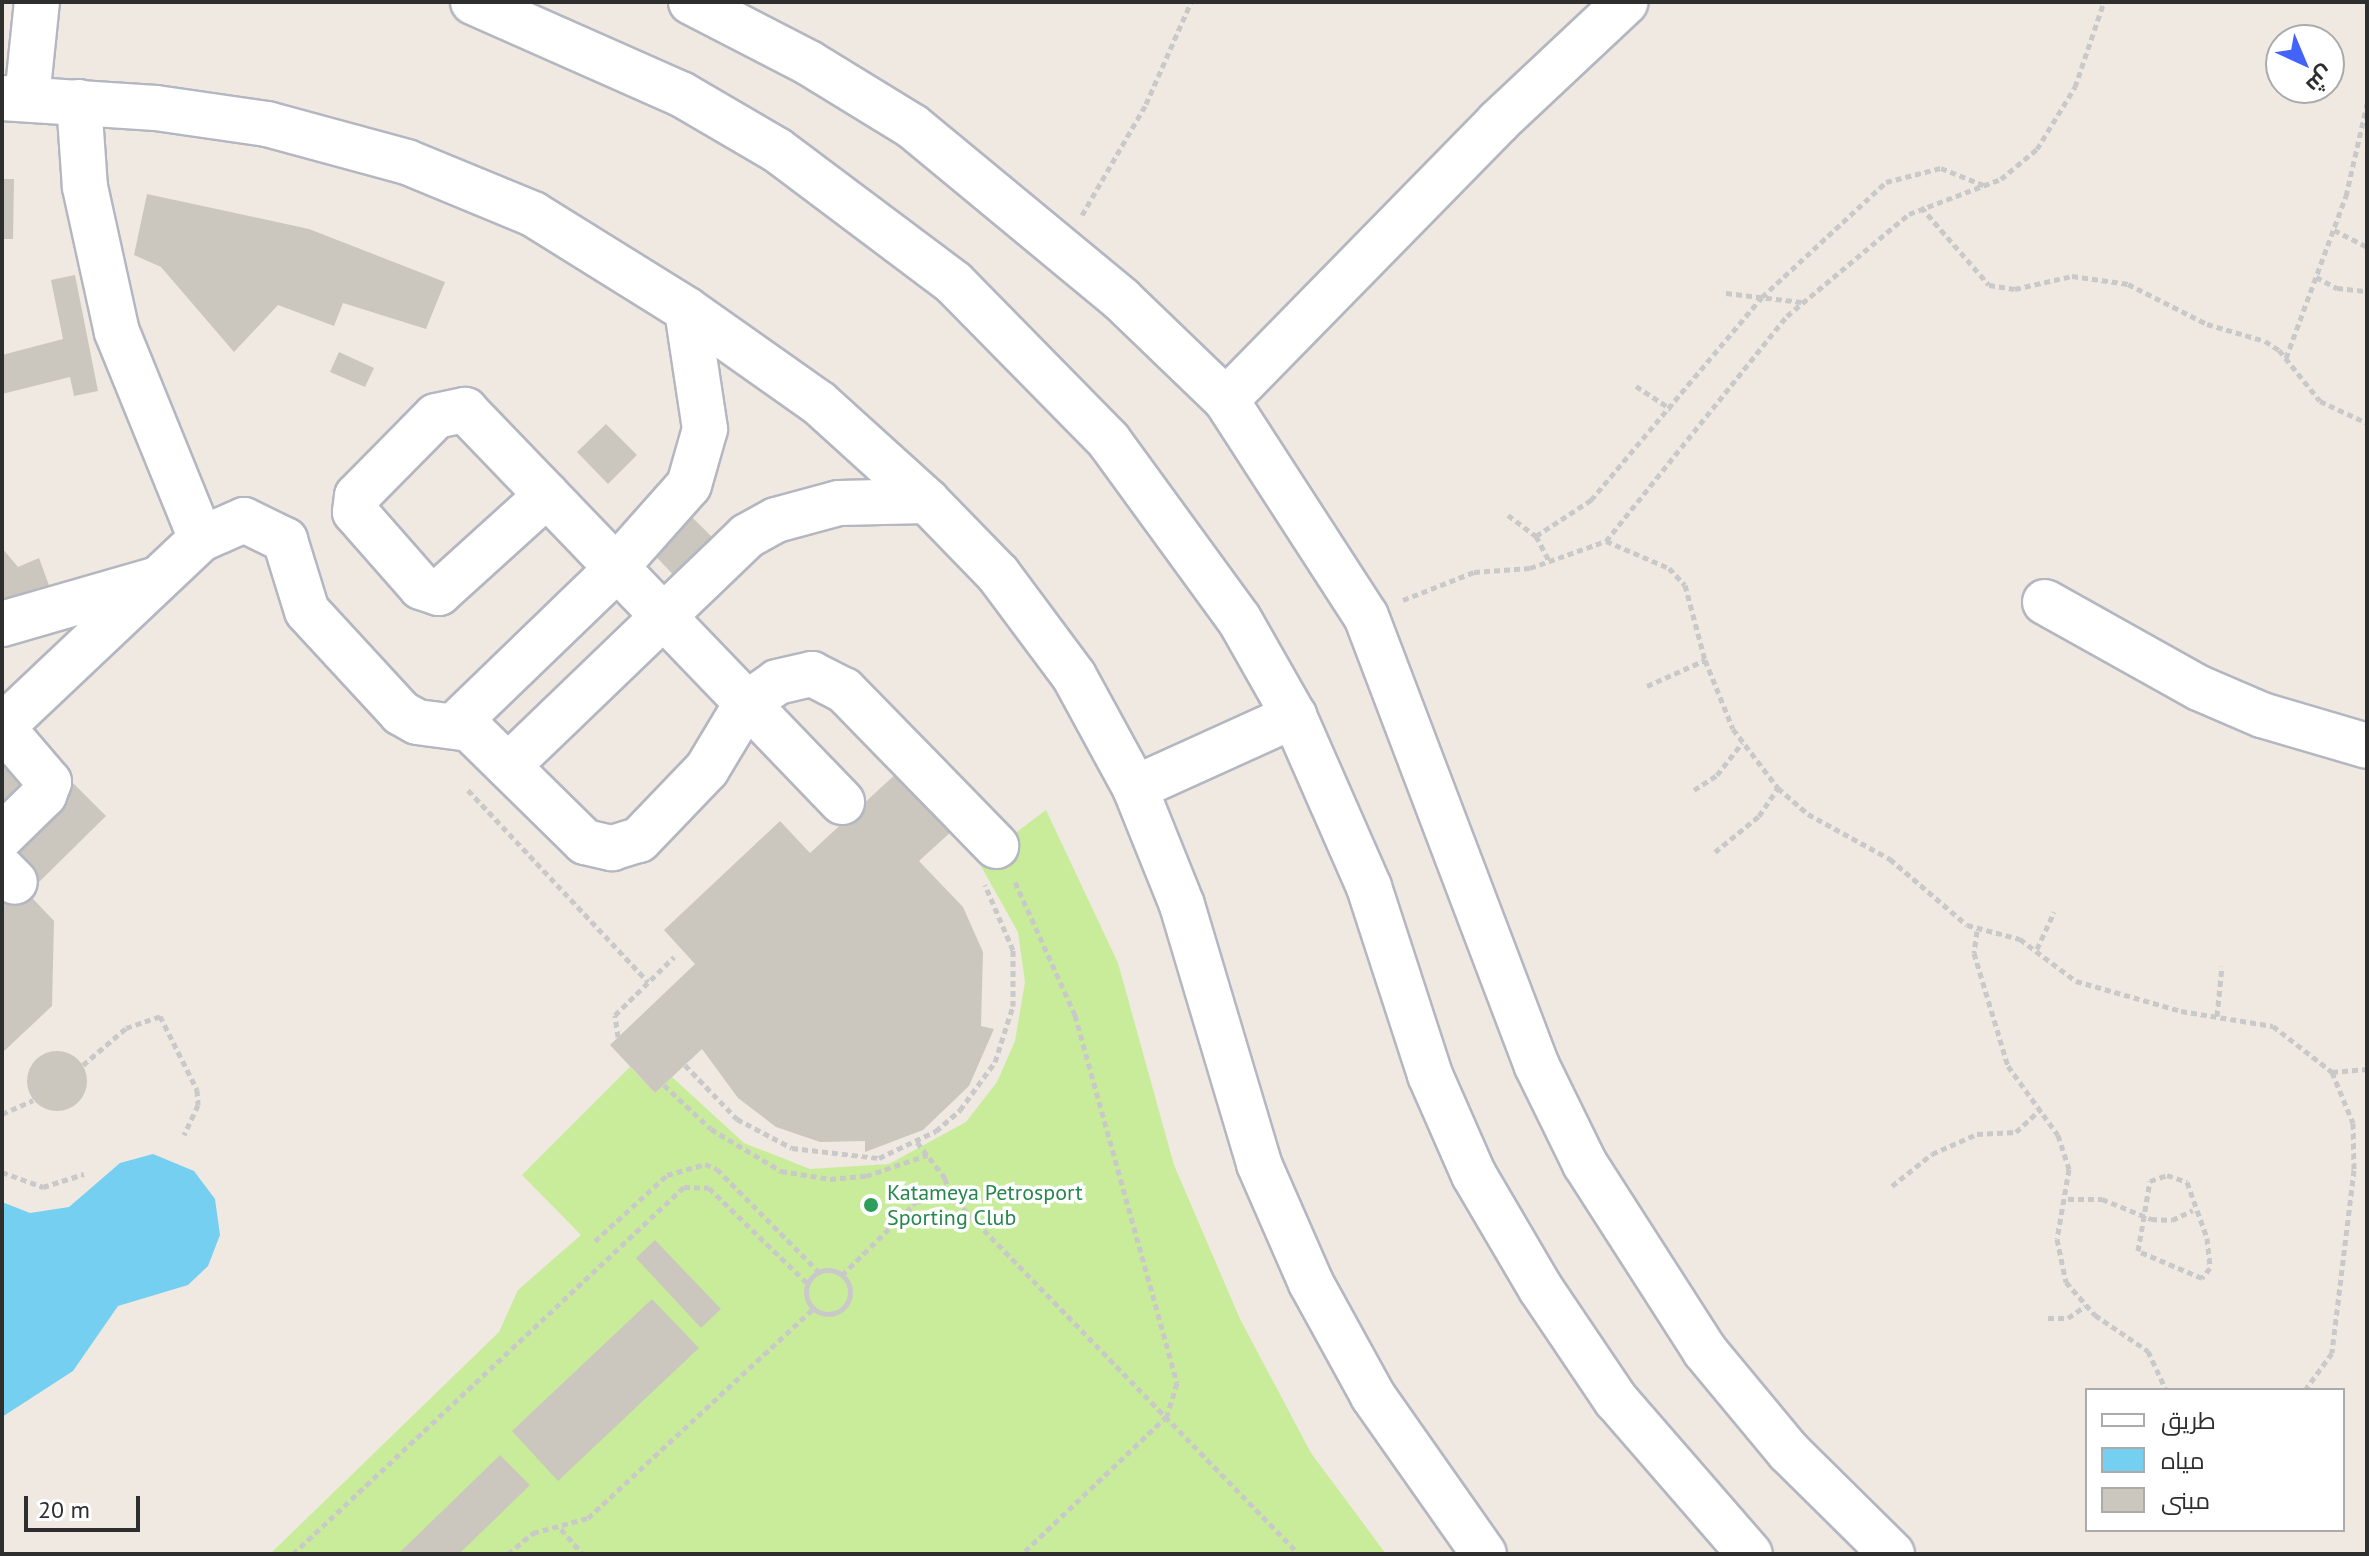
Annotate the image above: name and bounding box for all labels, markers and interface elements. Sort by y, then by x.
north arrow [2265,24,2345,104]
text: ش [2300,60,2340,100]
place label: Katameya Petrosport Sporting Club [887,1179,1083,1230]
marker: Katameya Petrosport Sporting Club [862,1196,880,1214]
legend [2085,1388,2345,1532]
text: طريق [2161,1405,2216,1436]
text: مياه [2161,1445,2205,1476]
scale bar [28,1480,144,1530]
text: مبنى [2161,1485,2210,1516]
text: 20 m [38,1494,90,1525]

